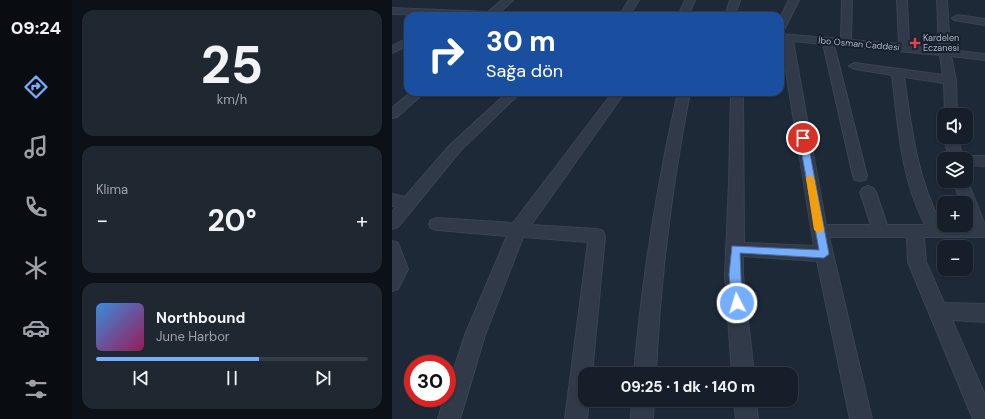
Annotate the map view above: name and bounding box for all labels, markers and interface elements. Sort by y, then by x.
text: 09:24 [11,16,61,40]
text: 30 m [486,23,556,60]
icon: right [420,28,472,80]
text: 25 [201,31,263,99]
place label: Kardelen Eczanesi [923,32,959,54]
street label: İbo Osman Caddesi [818,34,900,54]
marker: Kardelen Eczanesi [910,38,920,48]
text: Sağa dön [486,59,563,83]
icon: directions [22,73,50,101]
text: km/h [217,91,247,108]
map controls [937,108,973,276]
button: sound [937,108,973,144]
pin [786,121,820,155]
icon: arrive [792,127,814,149]
icon: music [22,133,50,161]
button: layers [937,152,973,188]
text: Klima [96,181,128,198]
icon: phone [22,193,50,221]
button: + [937,196,973,232]
text: 20° [207,201,257,240]
text: − [96,206,108,235]
text: + [356,206,368,235]
button: − [937,240,973,276]
icon: climate [22,254,50,282]
position arrow [716,282,758,324]
text: Northbound [156,308,245,328]
icon: car [22,314,50,342]
text: June Harbor [156,328,230,345]
speed limit sign: 30 [404,355,456,407]
icon: previous [130,367,152,389]
icon: pause [221,367,243,389]
icon: next [312,367,334,389]
icon: filters [22,375,50,403]
text: 09:25 · 1 dk · 140 m [621,377,755,397]

